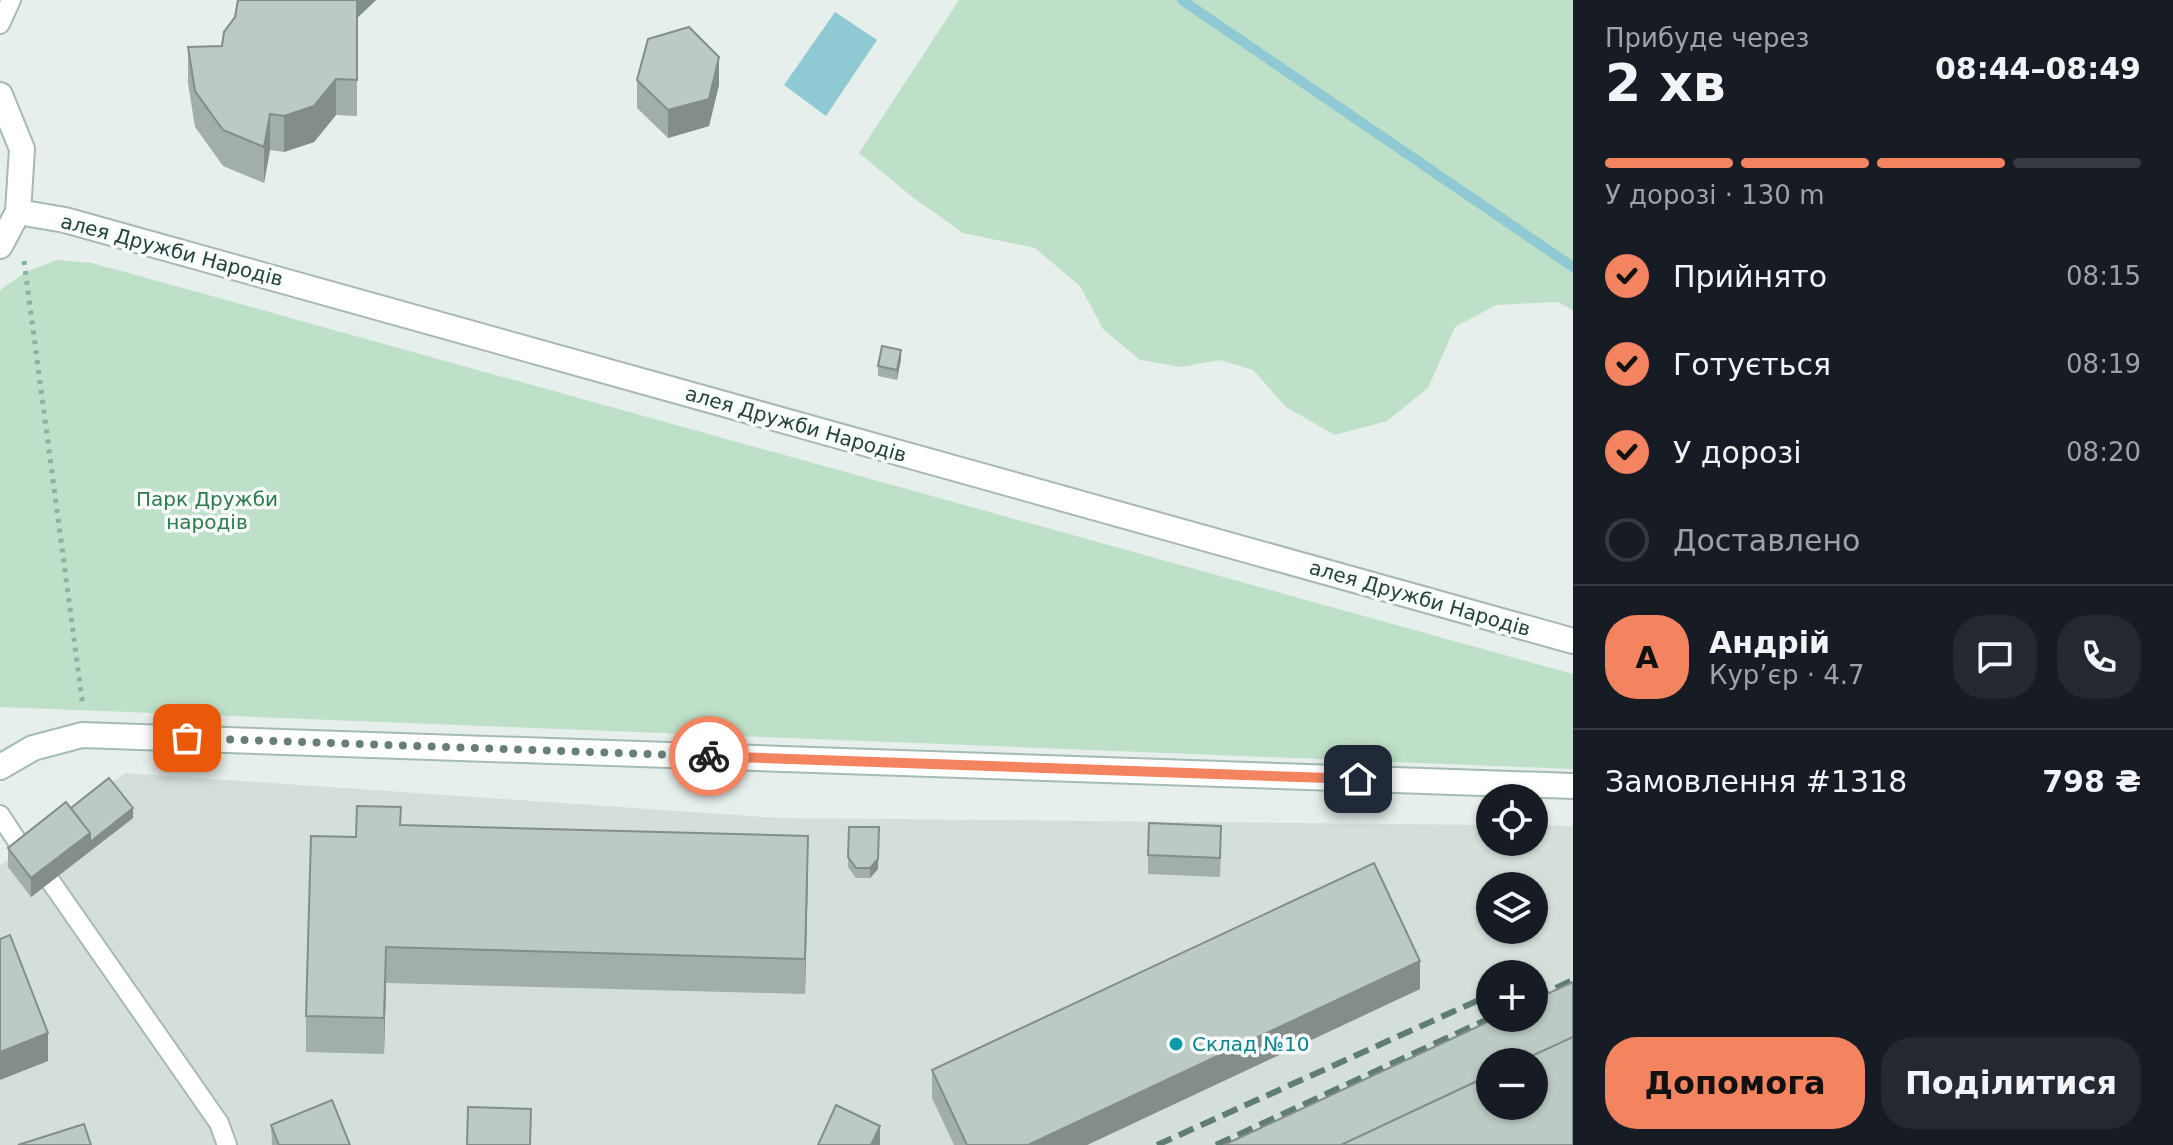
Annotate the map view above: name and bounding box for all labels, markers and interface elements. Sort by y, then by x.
text: Прибуде через [1605,23,1809,53]
text: 08:44–08:49 [1935,51,2141,86]
text: 2 хв [1605,53,1726,113]
text: У дорозі · 130 m [1605,180,1824,210]
street label: алея Дружби Народів [58,209,286,291]
icon: check [1605,254,1649,298]
text: Прийнято [1673,259,1827,294]
text: 08:15 [2066,261,2141,291]
icon: check [1605,342,1649,386]
text: Готується [1673,347,1831,382]
text: 08:19 [2066,349,2141,379]
street label: алея Дружби Народів [683,381,909,467]
icon: check [1605,430,1649,474]
text: У дорозі [1673,435,1802,470]
text: 08:20 [2066,437,2141,467]
park label: Парк Дружби народів [136,487,278,534]
text: Доставлено [1673,523,1860,558]
street label: алея Дружби Народів [1307,555,1533,641]
button: chat [1953,615,2037,699]
button: phone [2057,615,2141,699]
text: Андрій [1709,625,1830,660]
text: А [1635,640,1659,675]
text: Кур’єр · 4.7 [1709,660,1865,690]
pin [153,704,221,772]
icon: bag [165,716,209,760]
courier [669,716,749,796]
icon: bike [687,734,731,778]
pin [1324,745,1392,813]
icon: home [1336,757,1380,801]
text: Замовлення #1318 [1605,764,1907,799]
text: 798 ₴ [2042,764,2141,799]
map controls [1476,784,1548,1120]
button: locate [1476,784,1548,856]
button: layers [1476,872,1548,944]
button: + [1476,960,1548,1032]
place label: Склад №10 [1192,1032,1310,1056]
marker: Склад №10 [1167,1035,1185,1053]
button: Допомога [1605,1037,1865,1129]
button: Поділитися [1881,1037,2141,1129]
button: − [1476,1048,1548,1120]

